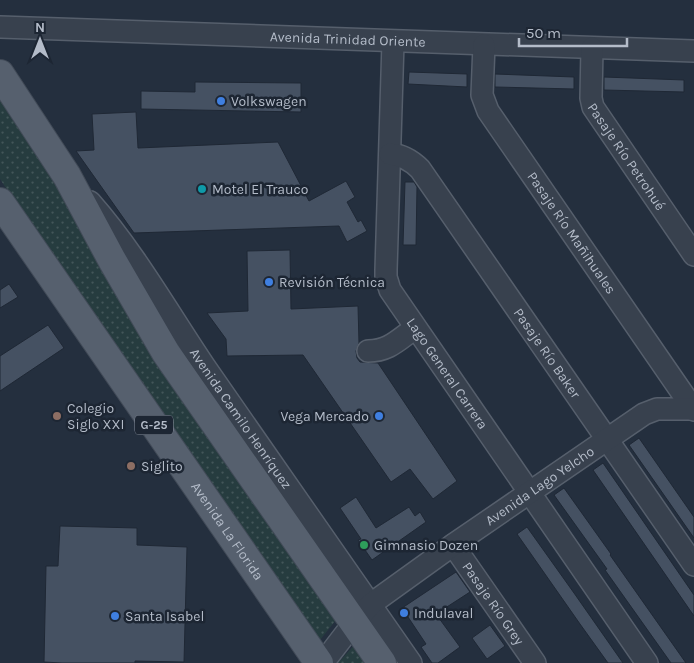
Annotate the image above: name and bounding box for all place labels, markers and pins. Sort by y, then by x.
place label: Volkswagen [231,93,307,110]
marker: Volkswagen [215,95,227,107]
place label: Motel El Trauco [212,181,308,198]
marker: Motel El Trauco [196,183,208,195]
place label: Revisión Técnica [279,274,385,291]
marker: Revisión Técnica [263,276,275,288]
place label: Colegio Siglo XXI [67,400,124,433]
place label: Vega Mercado [280,408,369,425]
marker: Colegio Siglo XXI [51,410,63,422]
marker: Vega Mercado [373,410,385,422]
place label: Siglito [141,458,183,475]
marker: Siglito [125,460,137,472]
place label: Gimnasio Dozen [374,537,478,554]
marker: Gimnasio Dozen [358,539,370,551]
place label: Indulaval [414,605,473,622]
marker: Indulaval [398,607,410,619]
place label: Santa Isabel [125,608,204,625]
marker: Santa Isabel [109,610,121,622]

